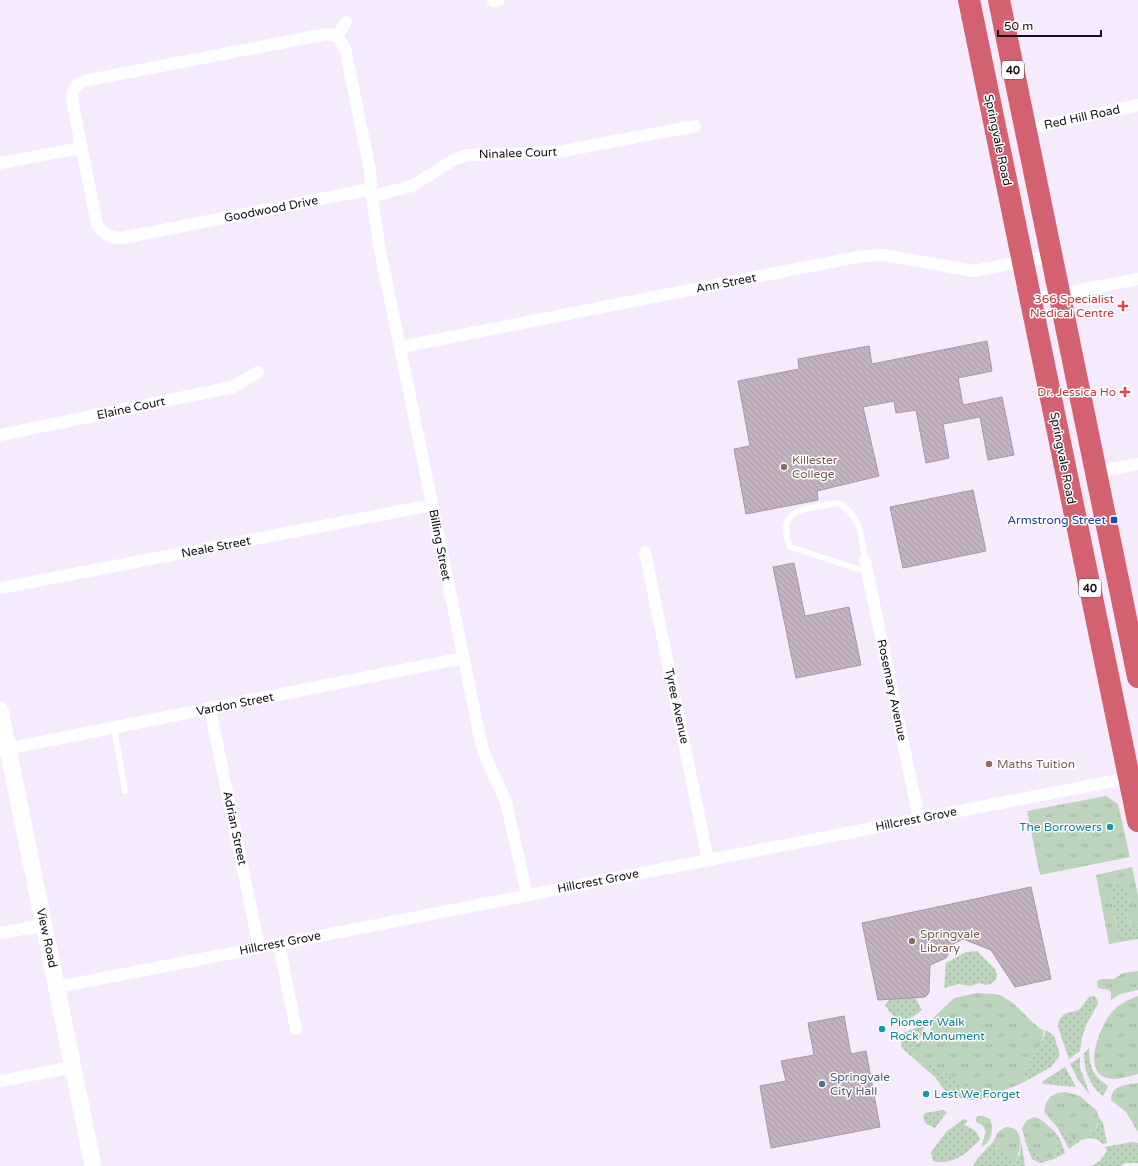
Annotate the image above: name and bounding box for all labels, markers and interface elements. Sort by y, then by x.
scale bar [998,12,1101,38]
text: 50 m [1004,19,1033,33]
road number: 40 [1002,61,1024,79]
street label: Springvale Road [981,93,1015,187]
street label: Red Hill Road [1043,102,1121,132]
street label: Ninalee Court [479,145,558,161]
street label: Goodwood Drive [223,193,319,225]
street label: Ann Street [695,270,758,296]
place label: 366 Specialist Nedical Centre [1030,292,1114,320]
marker: 366 Specialist Nedical Centre [1117,300,1129,312]
place label: Dr. Jessica Ho [1037,385,1116,399]
marker: Dr. Jessica Ho [1119,386,1131,398]
street label: Elaine Court [96,394,167,422]
street label: Springvale Road [1047,411,1079,505]
place label: Killester College [792,453,838,481]
marker: Killester College [779,462,789,472]
street label: Billing Street [426,508,454,582]
place label: Armstrong Street [1007,513,1106,527]
marker: Armstrong Street [1109,515,1119,525]
street label: Neale Street [180,533,252,561]
road number: 40 [1079,579,1101,597]
street label: Rosemary Avenue [874,638,910,742]
street label: Tyree Avenue [662,667,692,745]
street label: Vardon Street [195,690,275,718]
place label: Maths Tuition [997,757,1075,771]
marker: Maths Tuition [984,759,994,769]
street label: Adrian Street [220,790,250,867]
street label: Hillcrest Grove [874,804,958,834]
place label: The Borrowers [1019,820,1102,834]
marker: The Borrowers [1105,822,1115,832]
street label: Hillcrest Grove [556,866,640,896]
street label: View Road [34,907,60,969]
place label: Springvale Library [920,927,980,955]
street label: Hillcrest Grove [238,928,322,958]
marker: Springvale Library [907,936,917,946]
place label: Pioneer Walk Rock Monument [890,1015,985,1043]
marker: Pioneer Walk Rock Monument [877,1024,887,1034]
place label: Springvale City Hall [830,1070,890,1098]
marker: Springvale City Hall [817,1079,827,1089]
place label: Lest We Forget [934,1087,1021,1101]
marker: Lest We Forget [921,1089,931,1099]

